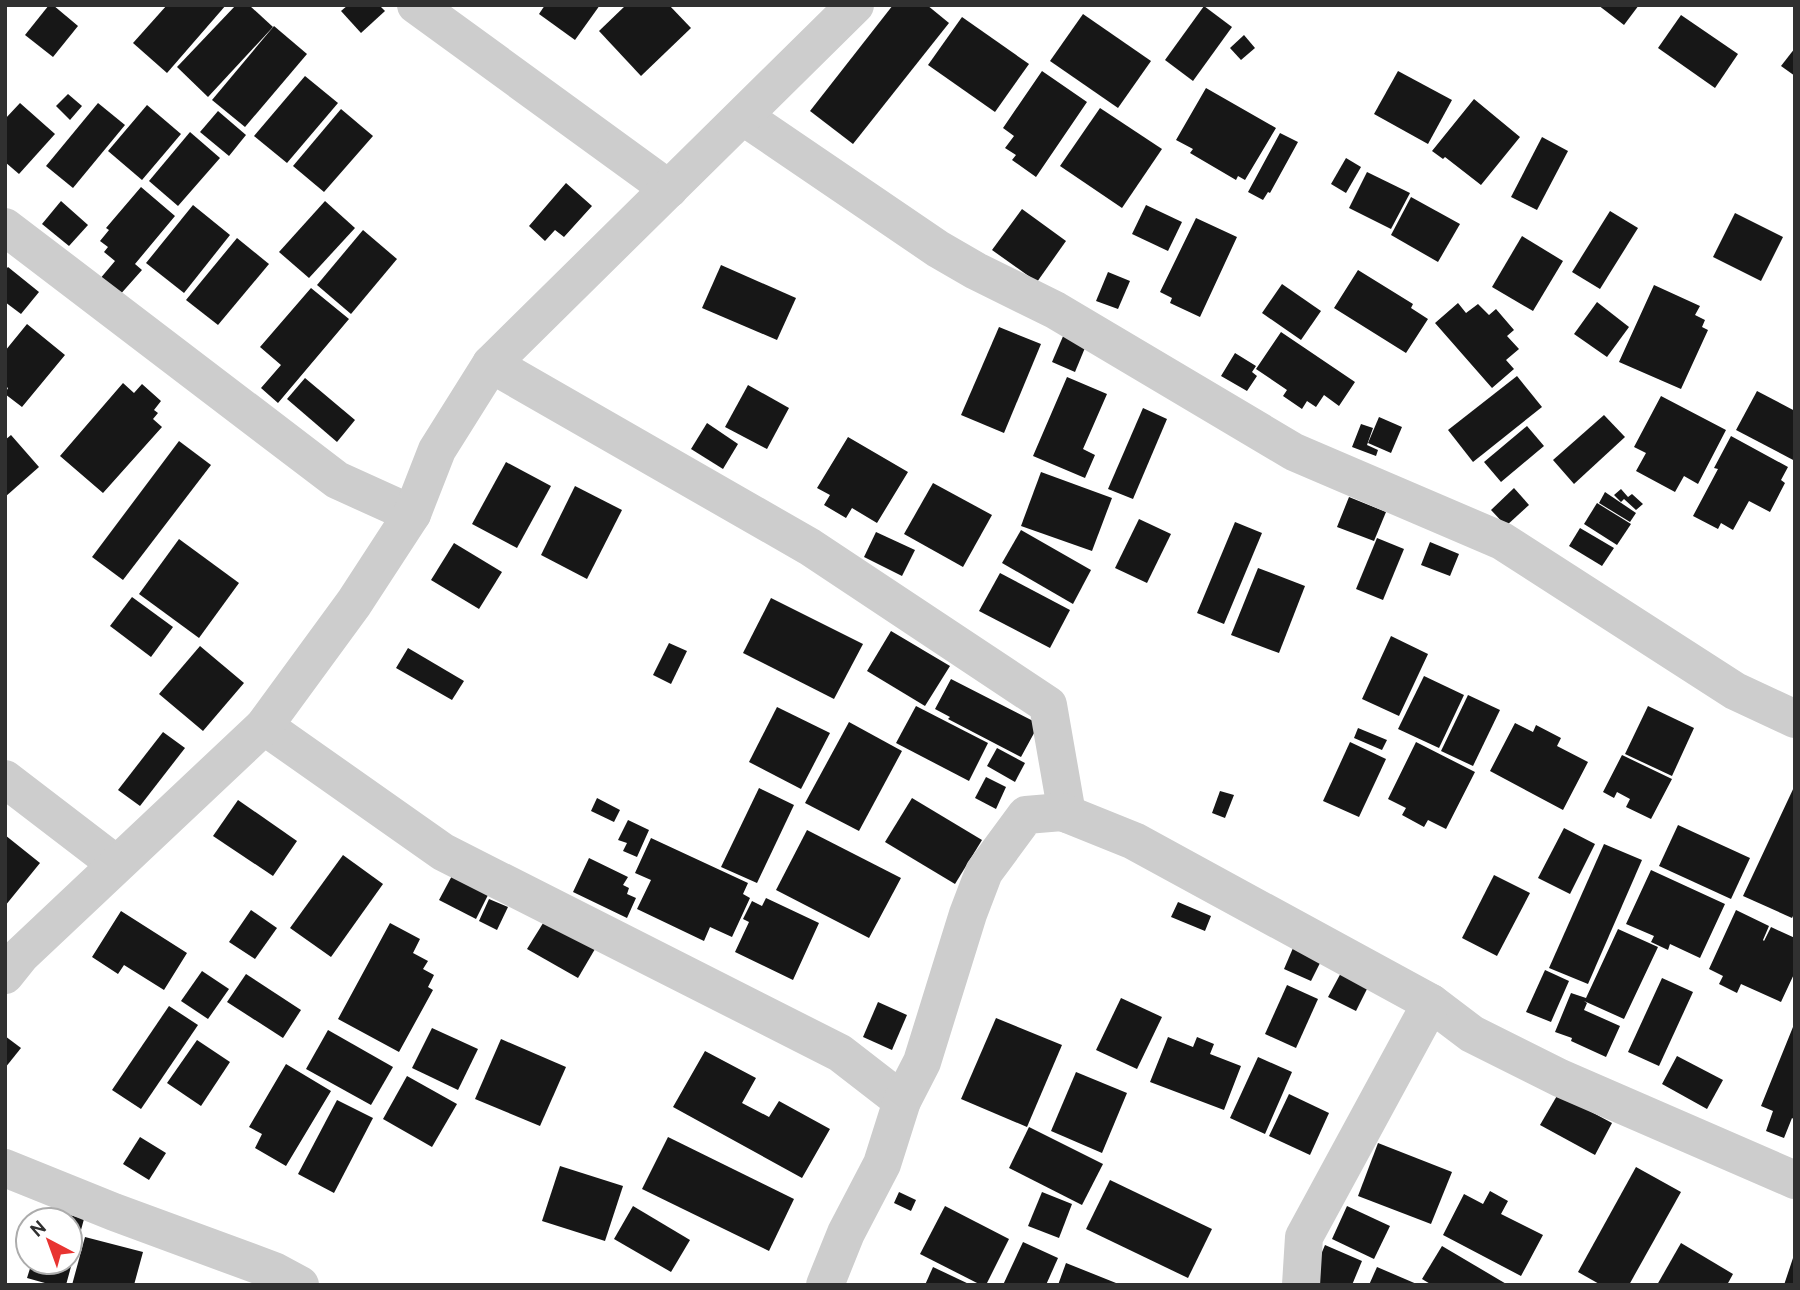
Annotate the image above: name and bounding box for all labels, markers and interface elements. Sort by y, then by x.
north arrow [14,1206,84,1276]
text: N [26,1216,52,1243]

